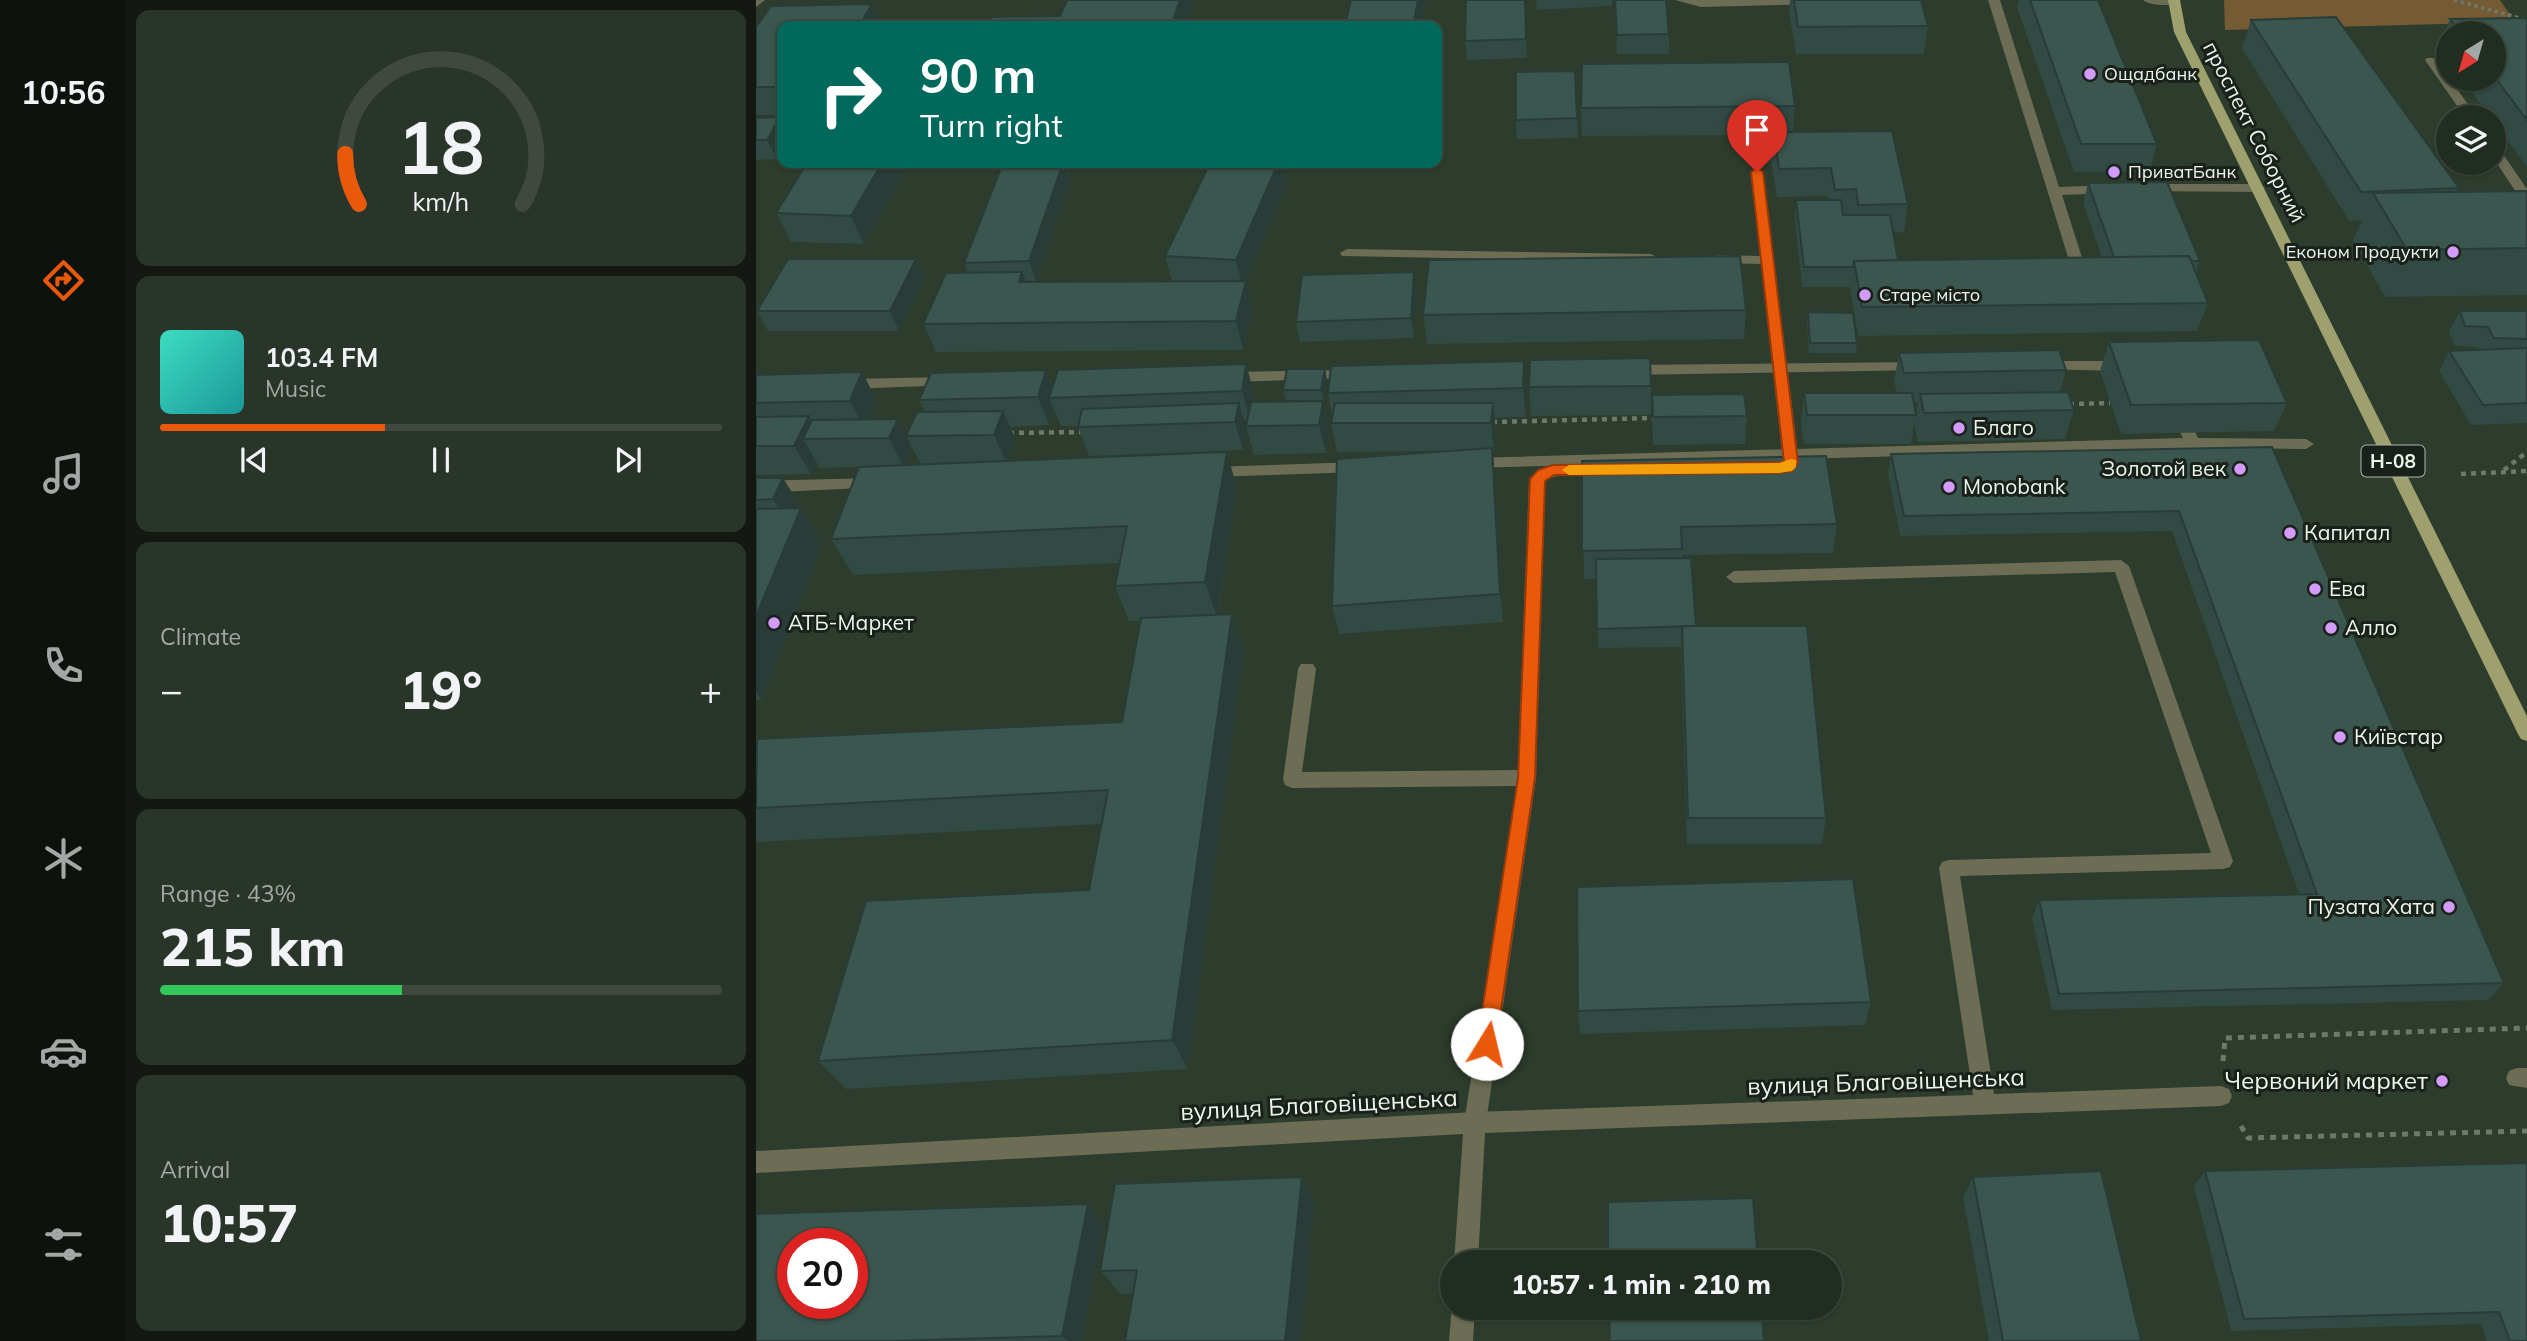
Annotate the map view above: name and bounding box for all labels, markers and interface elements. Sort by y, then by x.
north arrow [2436,21,2506,91]
map controls [2436,21,2506,175]
street label: проспект Соборний [2198,37,2312,226]
text: 90 m [920,44,1036,105]
icon: right [805,49,896,140]
place label: Ощадбанк [2104,62,2197,85]
marker: Ощадбанк [2082,66,2098,82]
text: 10:56 [21,72,105,112]
pin [1727,100,1787,172]
text: 18 [397,101,485,192]
text: Turn right [920,105,1063,145]
button: layers [2436,105,2506,175]
icon: arrive [1738,111,1776,149]
place label: ПриватБанк [2128,160,2237,183]
marker: ПриватБанк [2106,164,2122,180]
text: km/h [413,186,469,217]
place label: Економ Продукти [2286,240,2439,263]
marker: Економ Продукти [2445,244,2461,260]
icon: directions [39,256,88,305]
place label: Старе мiсто [1879,283,1980,306]
marker: Старе мiсто [1857,287,1873,303]
text: 103.4 FM [265,341,378,374]
text: Music [265,374,326,403]
place label: Благо [1973,414,2034,440]
marker: Благо [1951,420,1967,436]
icon: previous [235,441,273,479]
icon: pause [422,441,460,479]
icon: next [609,441,647,479]
road number: Н-08 [2362,446,2424,476]
icon: music [39,449,88,498]
place label: Золотой век [2101,455,2227,481]
marker: Золотой век [2232,461,2248,477]
place label: Monobank [1963,473,2066,499]
marker: Monobank [1941,479,1957,495]
place label: Капитал [2304,519,2390,545]
marker: Капитал [2282,525,2298,541]
place label: Ева [2329,575,2366,601]
marker: Ева [2307,581,2323,597]
place label: АТБ-Маркет [788,609,914,635]
place label: Алло [2345,614,2397,640]
marker: АТБ-Маркет [766,615,782,631]
marker: Алло [2323,620,2339,636]
text: Climate [160,622,241,651]
icon: phone [39,641,88,690]
text: 19° [400,657,482,722]
text: − [160,666,183,714]
text: + [699,666,722,714]
place label: Київстар [2354,723,2443,749]
marker: Київстар [2332,729,2348,745]
icon: climate [39,834,88,883]
text: Range · 43% [160,879,296,908]
place label: Пузата Хата [2307,893,2435,919]
marker: Пузата Хата [2441,899,2457,915]
text: 215 km [160,914,345,979]
position arrow [1450,1007,1524,1081]
icon: car [39,1027,88,1076]
street label: вулиця Благовіщенська [1747,1061,2025,1101]
place label: Червоний маркет [2224,1065,2428,1095]
marker: Червоний маркет [2434,1073,2450,1089]
street label: вулиця Благовіщенська [1179,1082,1458,1126]
text: Arrival [160,1155,230,1184]
text: 10:57 [160,1190,298,1255]
icon: filters [39,1220,88,1269]
speed limit sign: 20 [777,1228,868,1319]
text: 10:57 · 1 min · 210 m [1511,1268,1771,1301]

